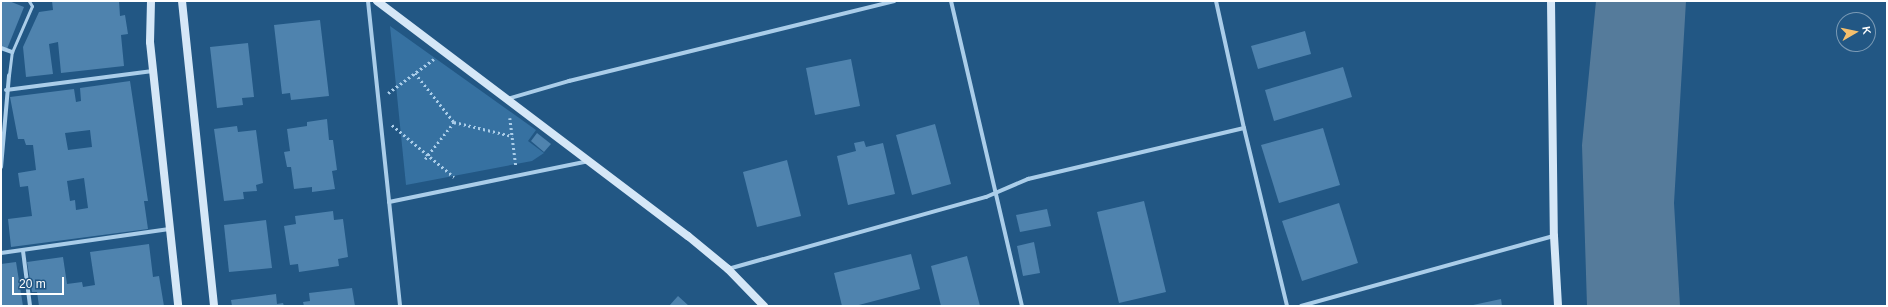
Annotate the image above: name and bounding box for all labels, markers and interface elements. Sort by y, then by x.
north arrow [1836,12,1876,52]
text: K [1860,25,1873,35]
scale bar [14,269,66,295]
text: 20 m [19,277,46,291]

